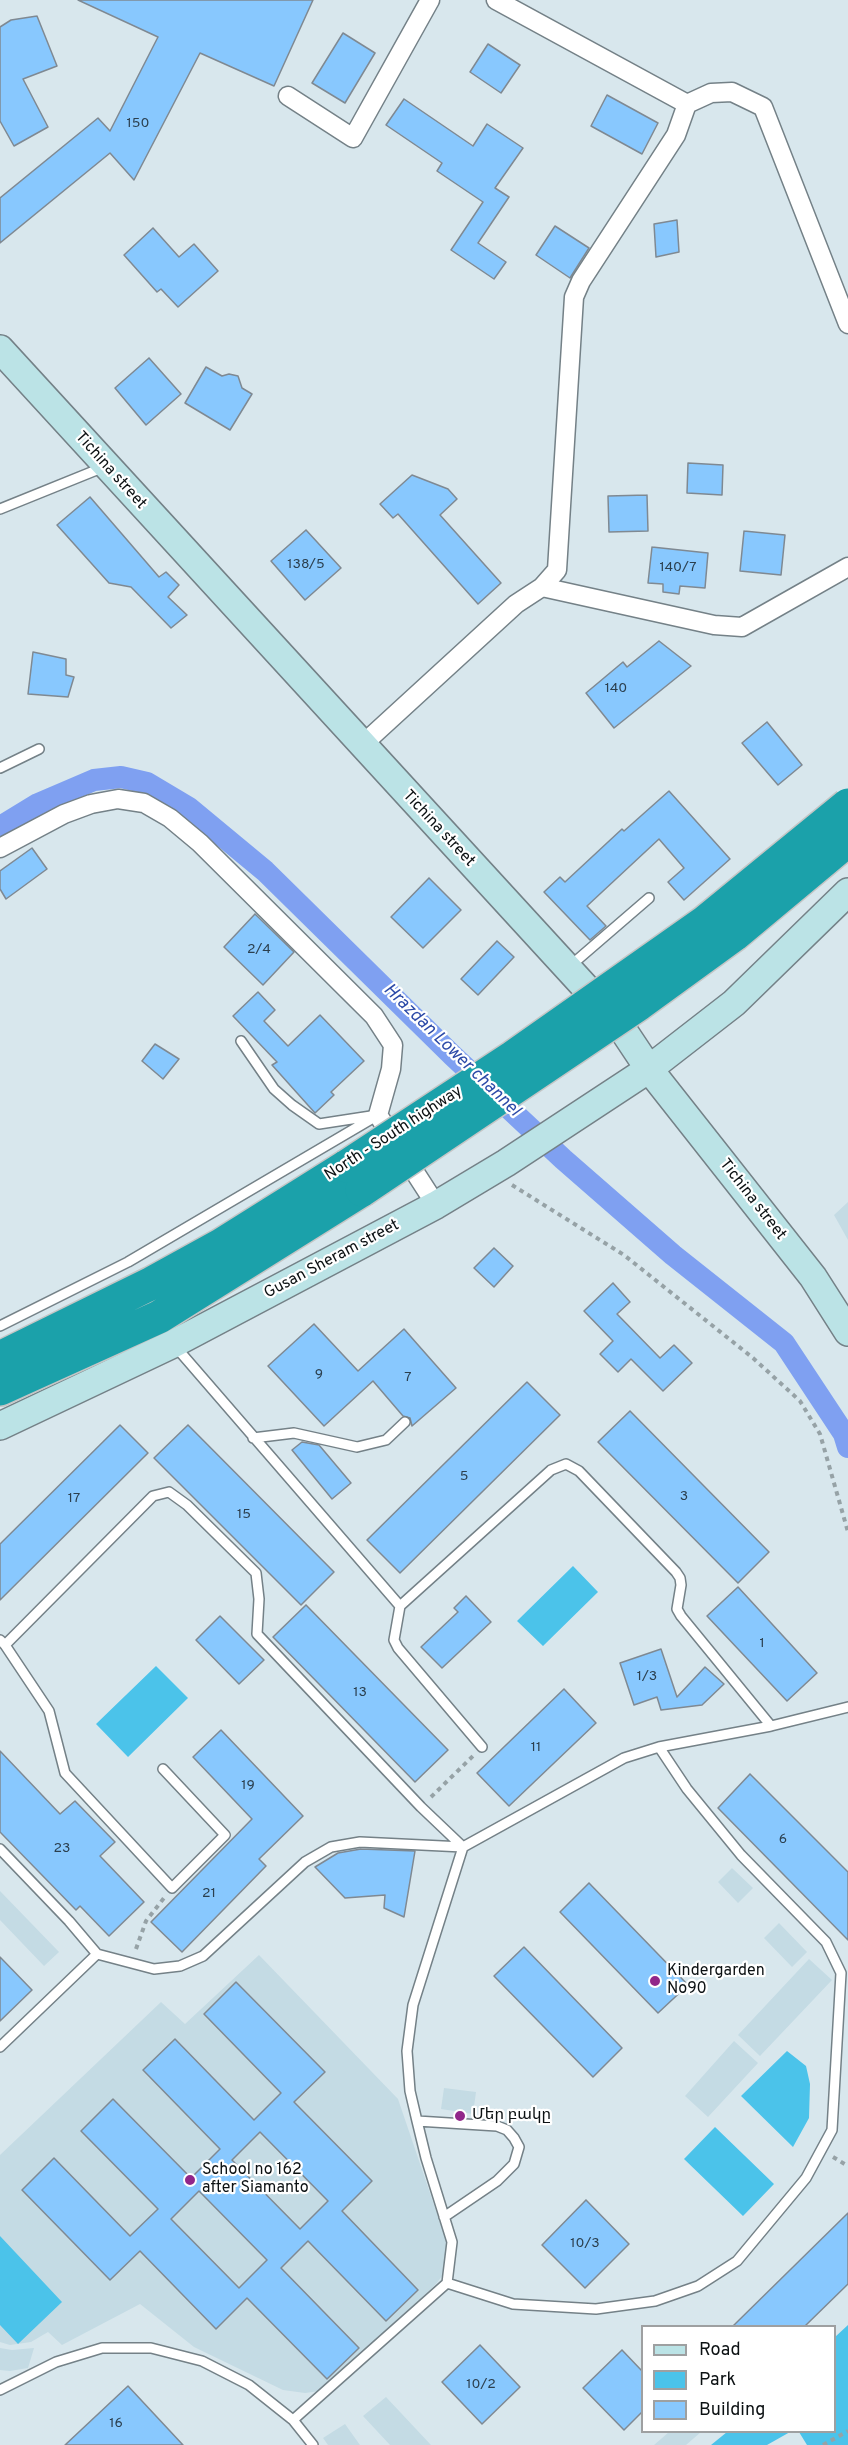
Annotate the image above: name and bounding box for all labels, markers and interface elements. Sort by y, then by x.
house number: 150 [127,116,149,132]
street label: Tichina street [70,428,150,514]
house number: 138/5 [287,557,325,573]
house number: 140/7 [659,560,697,576]
house number: 140 [605,681,627,697]
street label: Tichina street [398,787,478,871]
house number: 2/4 [247,942,271,958]
water label: Hrazdan Lower channel [378,980,524,1122]
street label: North - South highway [322,1082,466,1186]
street label: Tichina street [714,1156,790,1244]
street label: Gusan Sheram street [261,1216,403,1304]
house number: 9 [315,1367,323,1383]
house number: 7 [404,1370,412,1386]
house number: 5 [460,1469,468,1485]
house number: 3 [680,1489,688,1505]
house number: 17 [68,1491,80,1507]
house number: 15 [237,1507,251,1523]
house number: 1 [759,1636,765,1652]
house number: 1/3 [637,1669,657,1685]
house number: 13 [353,1685,367,1701]
house number: 11 [531,1740,541,1756]
house number: 19 [241,1778,255,1794]
house number: 6 [779,1832,787,1848]
house number: 23 [54,1841,70,1857]
house number: 21 [202,1886,216,1902]
place label: Kindergarden No90 [667,1962,765,2000]
marker: Kindergarden No90 [648,1974,662,1988]
place label: Մեր բակը [472,2106,551,2126]
marker: Մեր բակը [453,2109,467,2123]
place label: School no 162 after Siamanto [202,2161,309,2199]
marker: School no 162 after Siamanto [183,2173,197,2187]
house number: 10/3 [570,2236,600,2252]
legend [641,2325,836,2433]
text: Road [699,2339,741,2362]
text: Park [699,2369,736,2392]
house number: 10/2 [466,2377,496,2393]
text: Building [699,2399,765,2422]
house number: 16 [109,2416,123,2432]

